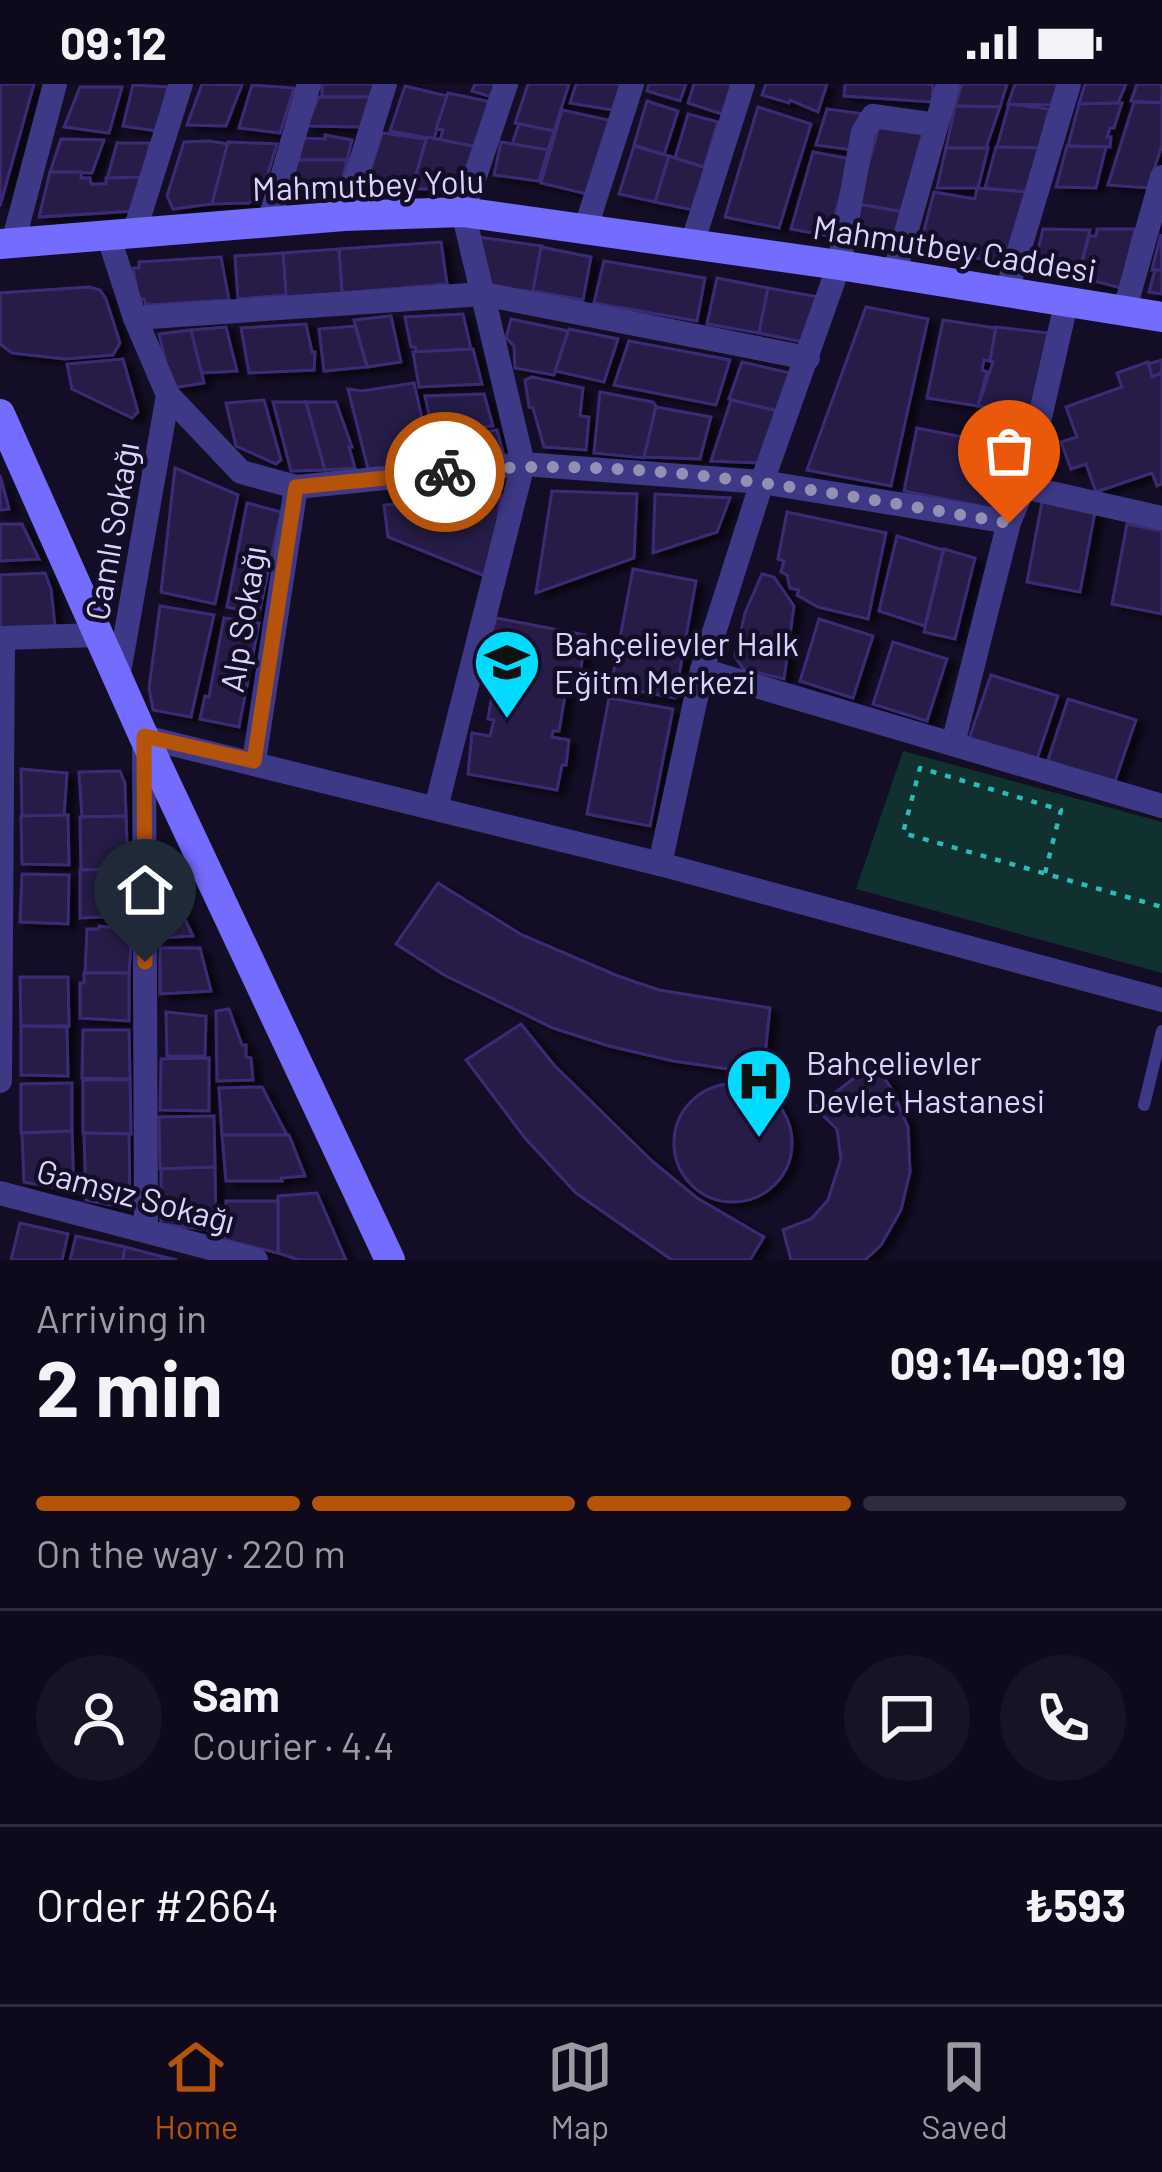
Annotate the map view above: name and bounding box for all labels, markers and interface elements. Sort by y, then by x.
text: 09:12 [60,15,167,69]
street label: Mahmutbey Yolu [251,160,485,208]
street label: Mahmutbey Caddesi [810,206,1100,290]
pin [958,400,1060,523]
courier [385,412,505,532]
icon: bag [976,418,1042,484]
street label: Camlı Sokağı [76,439,146,623]
icon: bike [412,439,478,505]
street label: Alp Sokağı [211,543,273,695]
place label: Bahçelievler Halk Eğitm Merkezi [554,623,799,701]
school or university icon: Bahçelievler Halk Eğitm Merkezi [472,627,542,721]
pin [94,839,196,962]
icon: home [112,857,178,923]
place label: Bahçelievler Devlet Hastanesi [806,1042,1045,1120]
hospital icon: Bahçelievler Devlet Hastanesi [724,1046,794,1140]
street label: Gamsız Sokağı [33,1149,239,1241]
text: Arriving in [36,1294,207,1341]
text: 09:14–09:19 [890,1335,1126,1389]
text: 2 min [36,1339,223,1433]
text: On the way · 220 m [36,1529,346,1576]
button: person [36,1655,162,1781]
button: chat [844,1655,970,1781]
button: phone [1000,1655,1126,1781]
text: Sam [192,1667,280,1721]
text: Courier · 4.4 [192,1721,395,1768]
text: Order #2664 [36,1877,279,1931]
text: ₺593 [1024,1877,1126,1931]
tab: Home [154,2034,238,2146]
tab: Map [547,2034,613,2146]
tab: Saved [921,2034,1008,2146]

